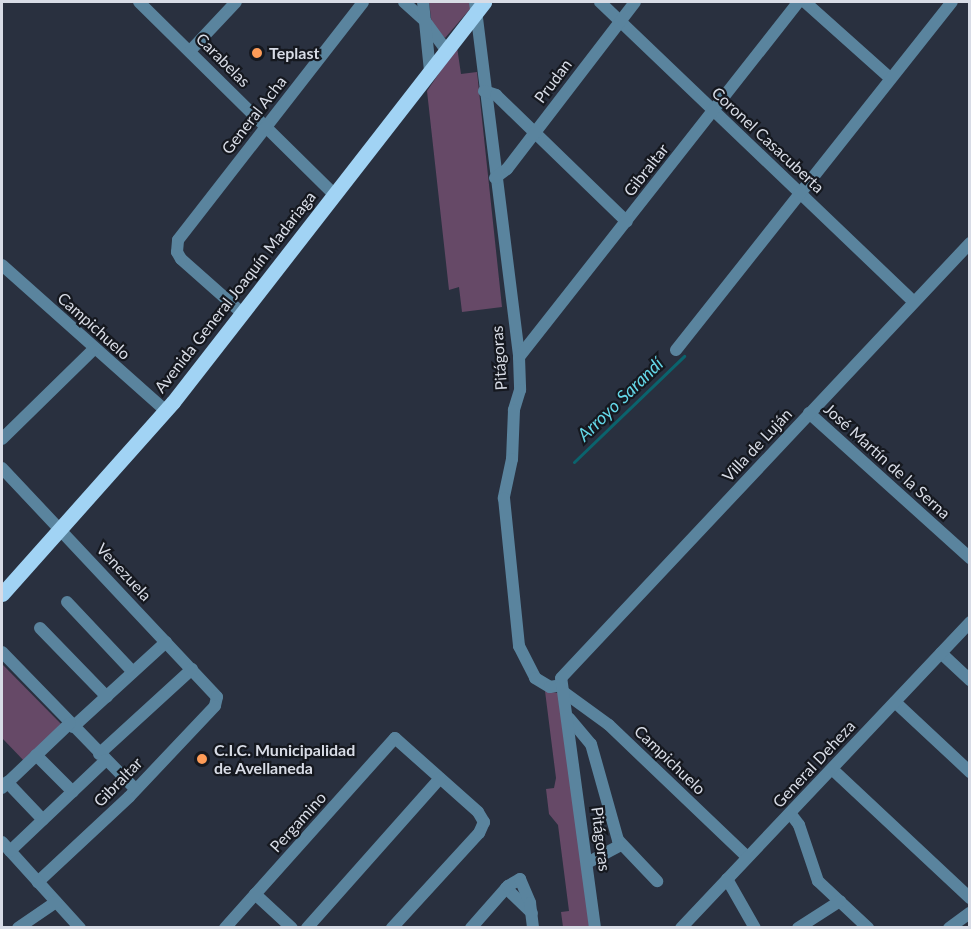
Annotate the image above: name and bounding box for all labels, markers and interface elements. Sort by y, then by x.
street label: Carabelas [192,29,254,91]
place label: Teplast [269,43,319,63]
marker: Teplast [250,46,264,60]
street label: Prudan [530,55,576,107]
street label: General Acha [217,72,291,158]
street label: Coronel Casacuberta [708,83,828,197]
street label: Gibraltar [620,140,672,200]
street label: Avenida General Joaquín Madariaga [150,187,320,397]
street label: Campichuelo [54,288,134,364]
street label: Pitágoras [487,325,511,391]
water label: Arroyo Sarandí [573,353,667,445]
street label: José Martín de la Serna [820,399,954,523]
street label: Villa de Luján [718,404,796,486]
street label: Venezuela [93,539,155,605]
street label: General Deheza [769,716,859,812]
street label: Campichuelo [630,721,710,799]
place label: C.I.C. Municipalidad de Avellaneda [214,740,355,778]
marker: C.I.C. Municipalidad de Avellaneda [195,752,209,766]
street label: Gibraltar [90,753,146,811]
street label: Pergamino [266,788,330,856]
street label: Pitágoras [588,806,614,872]

